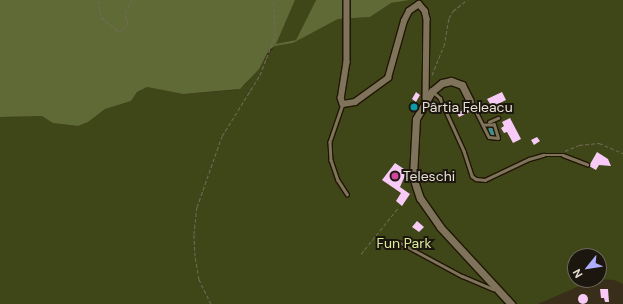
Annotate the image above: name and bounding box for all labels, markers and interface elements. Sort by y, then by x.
place label: Pârtia Feleacu [422,99,513,115]
marker: Pârtia Feleacu [409,102,419,112]
place label: Teleschi [403,168,455,184]
marker: Teleschi [390,171,400,181]
park label: Fun Park [377,235,431,251]
north arrow [567,248,607,288]
text: N [569,267,586,280]

